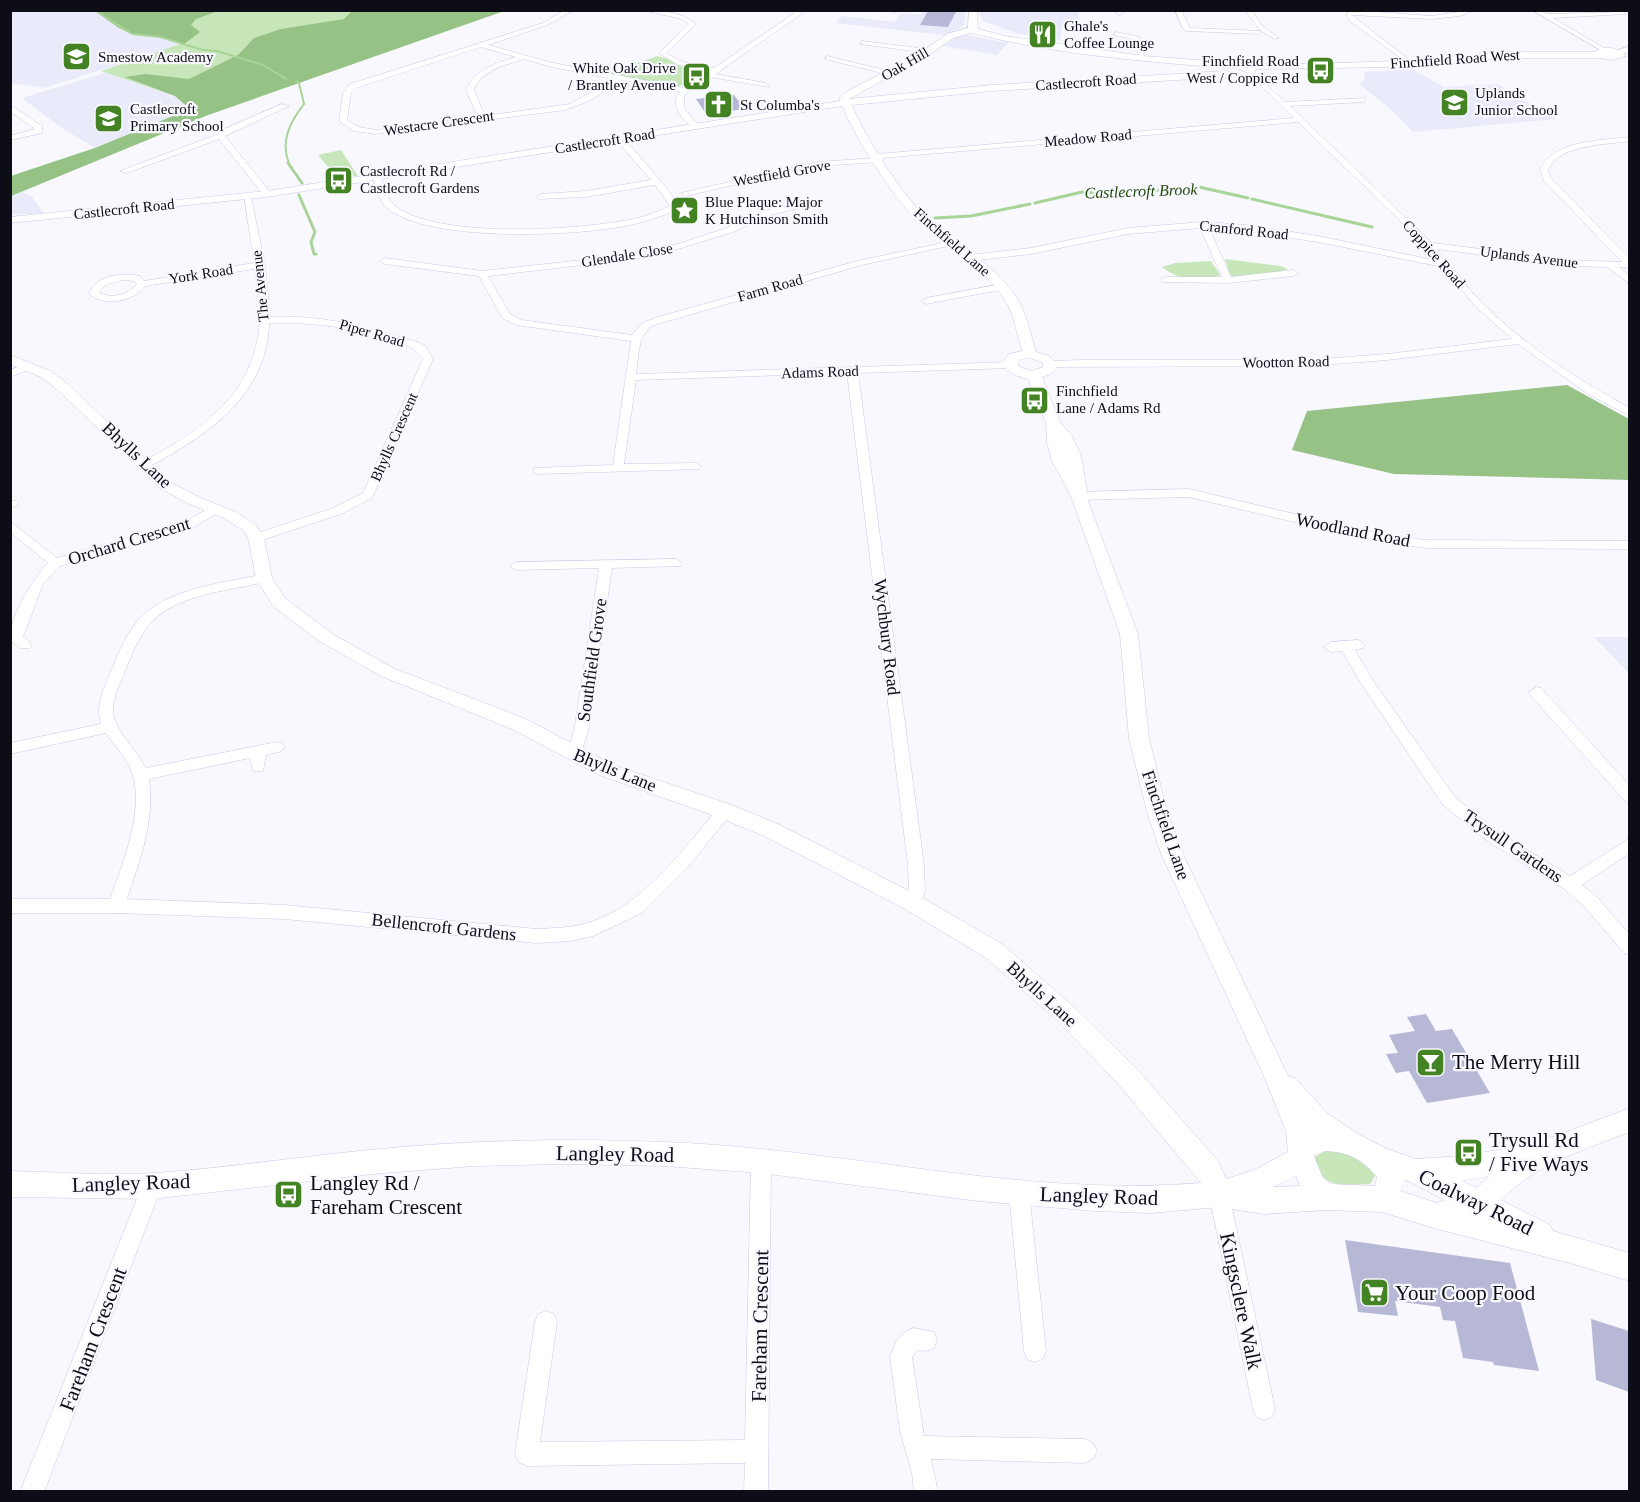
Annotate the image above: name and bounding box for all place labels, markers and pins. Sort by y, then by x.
place label: Ghale's Coffee Lounge [1064,18,1154,51]
restaurant icon: Ghale's Coffee Lounge [1027,19,1059,51]
school or university icon: Smestow Academy [61,41,93,73]
place label: Smestow Academy [98,49,214,65]
place label: Finchfield Road West / Coppice Rd [1186,53,1299,86]
bus stop icon: Finchfield Road West / Coppice Rd [1304,54,1336,86]
place label: White Oak Drive / Brantley Avenue [568,60,676,93]
bus stop icon: White Oak Drive / Brantley Avenue [681,61,713,93]
place label: Uplands Junior School [1475,85,1558,118]
school or university icon: Uplands Junior School [1438,86,1470,118]
church icon: St Columba's [703,89,735,121]
place label: St Columba's [740,97,820,113]
place label: Castlecroft Primary School [130,101,224,134]
school or university icon: Castlecroft Primary School [93,102,125,134]
place label: Castlecroft Rd / Castlecroft Gardens [360,163,480,196]
bus stop icon: Castlecroft Rd / Castlecroft Gardens [323,164,355,196]
place label: Blue Plaque: Major K Hutchinson Smith [705,194,829,227]
place icon: Blue Plaque: Major K Hutchinson Smith [668,195,700,227]
place label: Finchfield Lane / Adams Rd [1056,383,1161,416]
bus stop icon: Finchfield Lane / Adams Rd [1019,384,1051,416]
bar icon: The Merry Hill [1415,1046,1447,1078]
place label: The Merry Hill [1452,1050,1580,1074]
place label: Trysull Rd / Five Ways [1489,1128,1588,1176]
bus stop icon: Trysull Rd / Five Ways [1452,1136,1484,1168]
place label: Langley Rd / Fareham Crescent [310,1171,462,1219]
bus stop icon: Langley Rd / Fareham Crescent [273,1179,305,1211]
supermarket icon: Your Coop Food [1358,1277,1390,1309]
place label: Your Coop Food [1395,1281,1536,1305]

